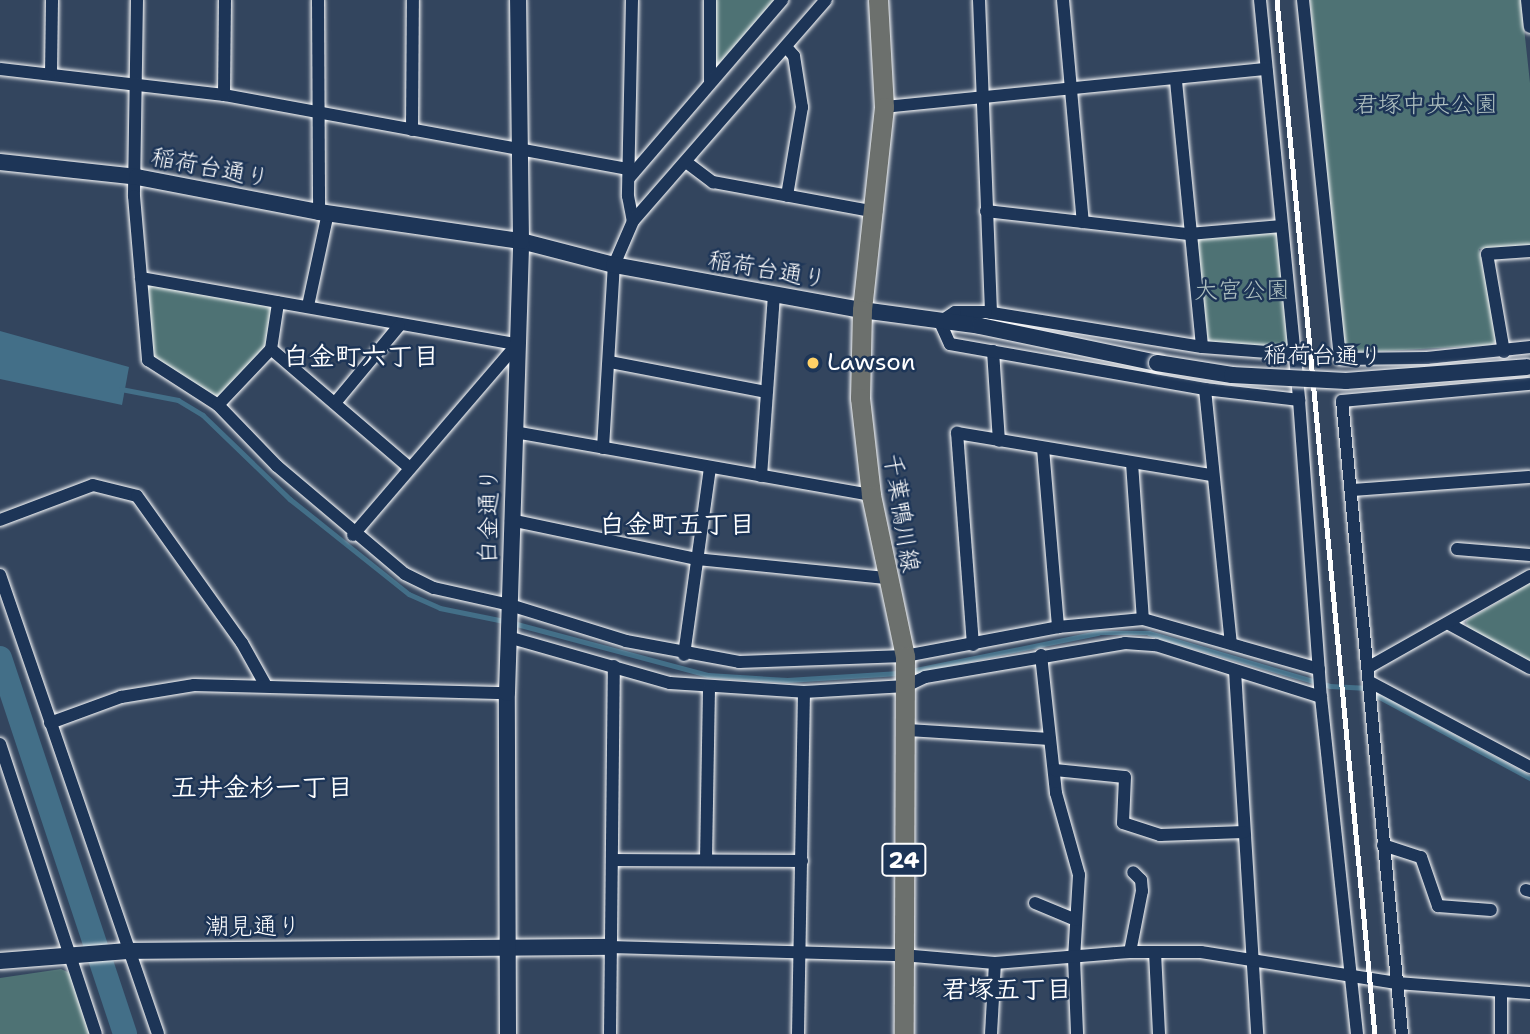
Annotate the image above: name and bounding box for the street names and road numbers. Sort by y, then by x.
street label: 稲荷台通り [148,142,272,194]
street label: 稲荷台通り [705,245,829,295]
street label: 稲荷台通り [1263,341,1383,371]
street label: 千葉鴨川線 [877,451,925,575]
street label: 白金通り [474,468,504,564]
road number: 24 [881,840,927,880]
street label: 潮見通り [205,913,301,941]

